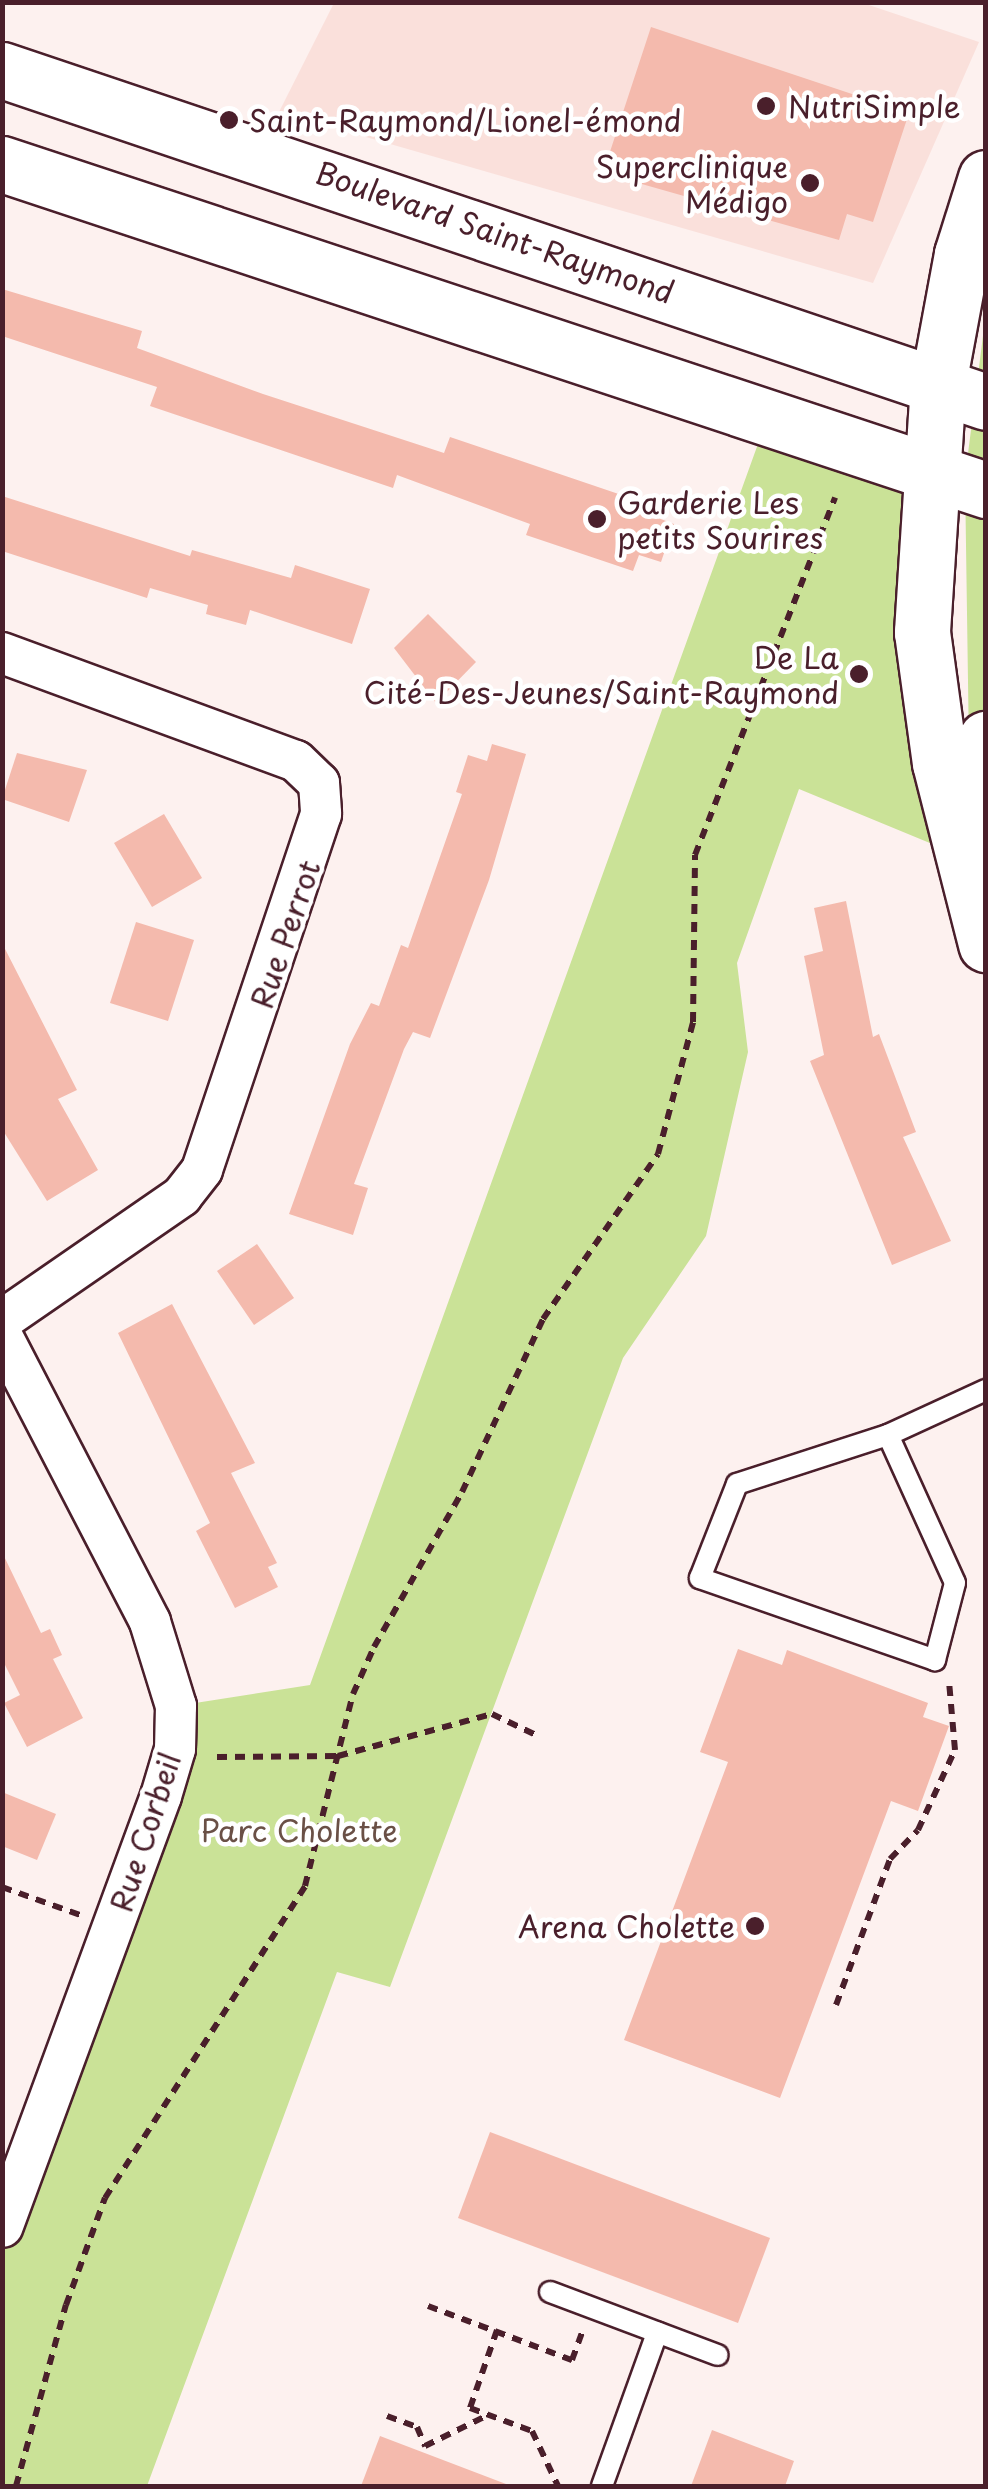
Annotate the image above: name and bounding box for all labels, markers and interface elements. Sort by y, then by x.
place label: NutriSimple [788,88,961,124]
marker: NutriSimple [753,93,779,119]
place label: Saint-Raymond/Lionel-émond [249,102,682,138]
marker: Saint-Raymond/Lionel-émond [218,109,240,131]
place label: Superclinique Médigo [596,148,788,218]
street label: Boulevard Saint-Raymond [311,154,679,310]
marker: Superclinique Médigo [797,170,823,196]
place label: Garderie Les petits Sourires [617,484,827,554]
marker: Garderie Les petits Sourires [586,508,608,530]
place label: De La Cité-Des-Jeunes/Saint-Raymond [364,639,839,710]
marker: De La Cité-Des-Jeunes/Saint-Raymond [848,663,870,685]
street label: Rue Perrot [243,855,327,1013]
street label: Rue Corbeil [102,1747,188,1917]
park label: Parc Cholette [202,1812,396,1848]
place label: Arena Cholette [519,1908,735,1944]
marker: Arena Cholette [744,1915,766,1937]

